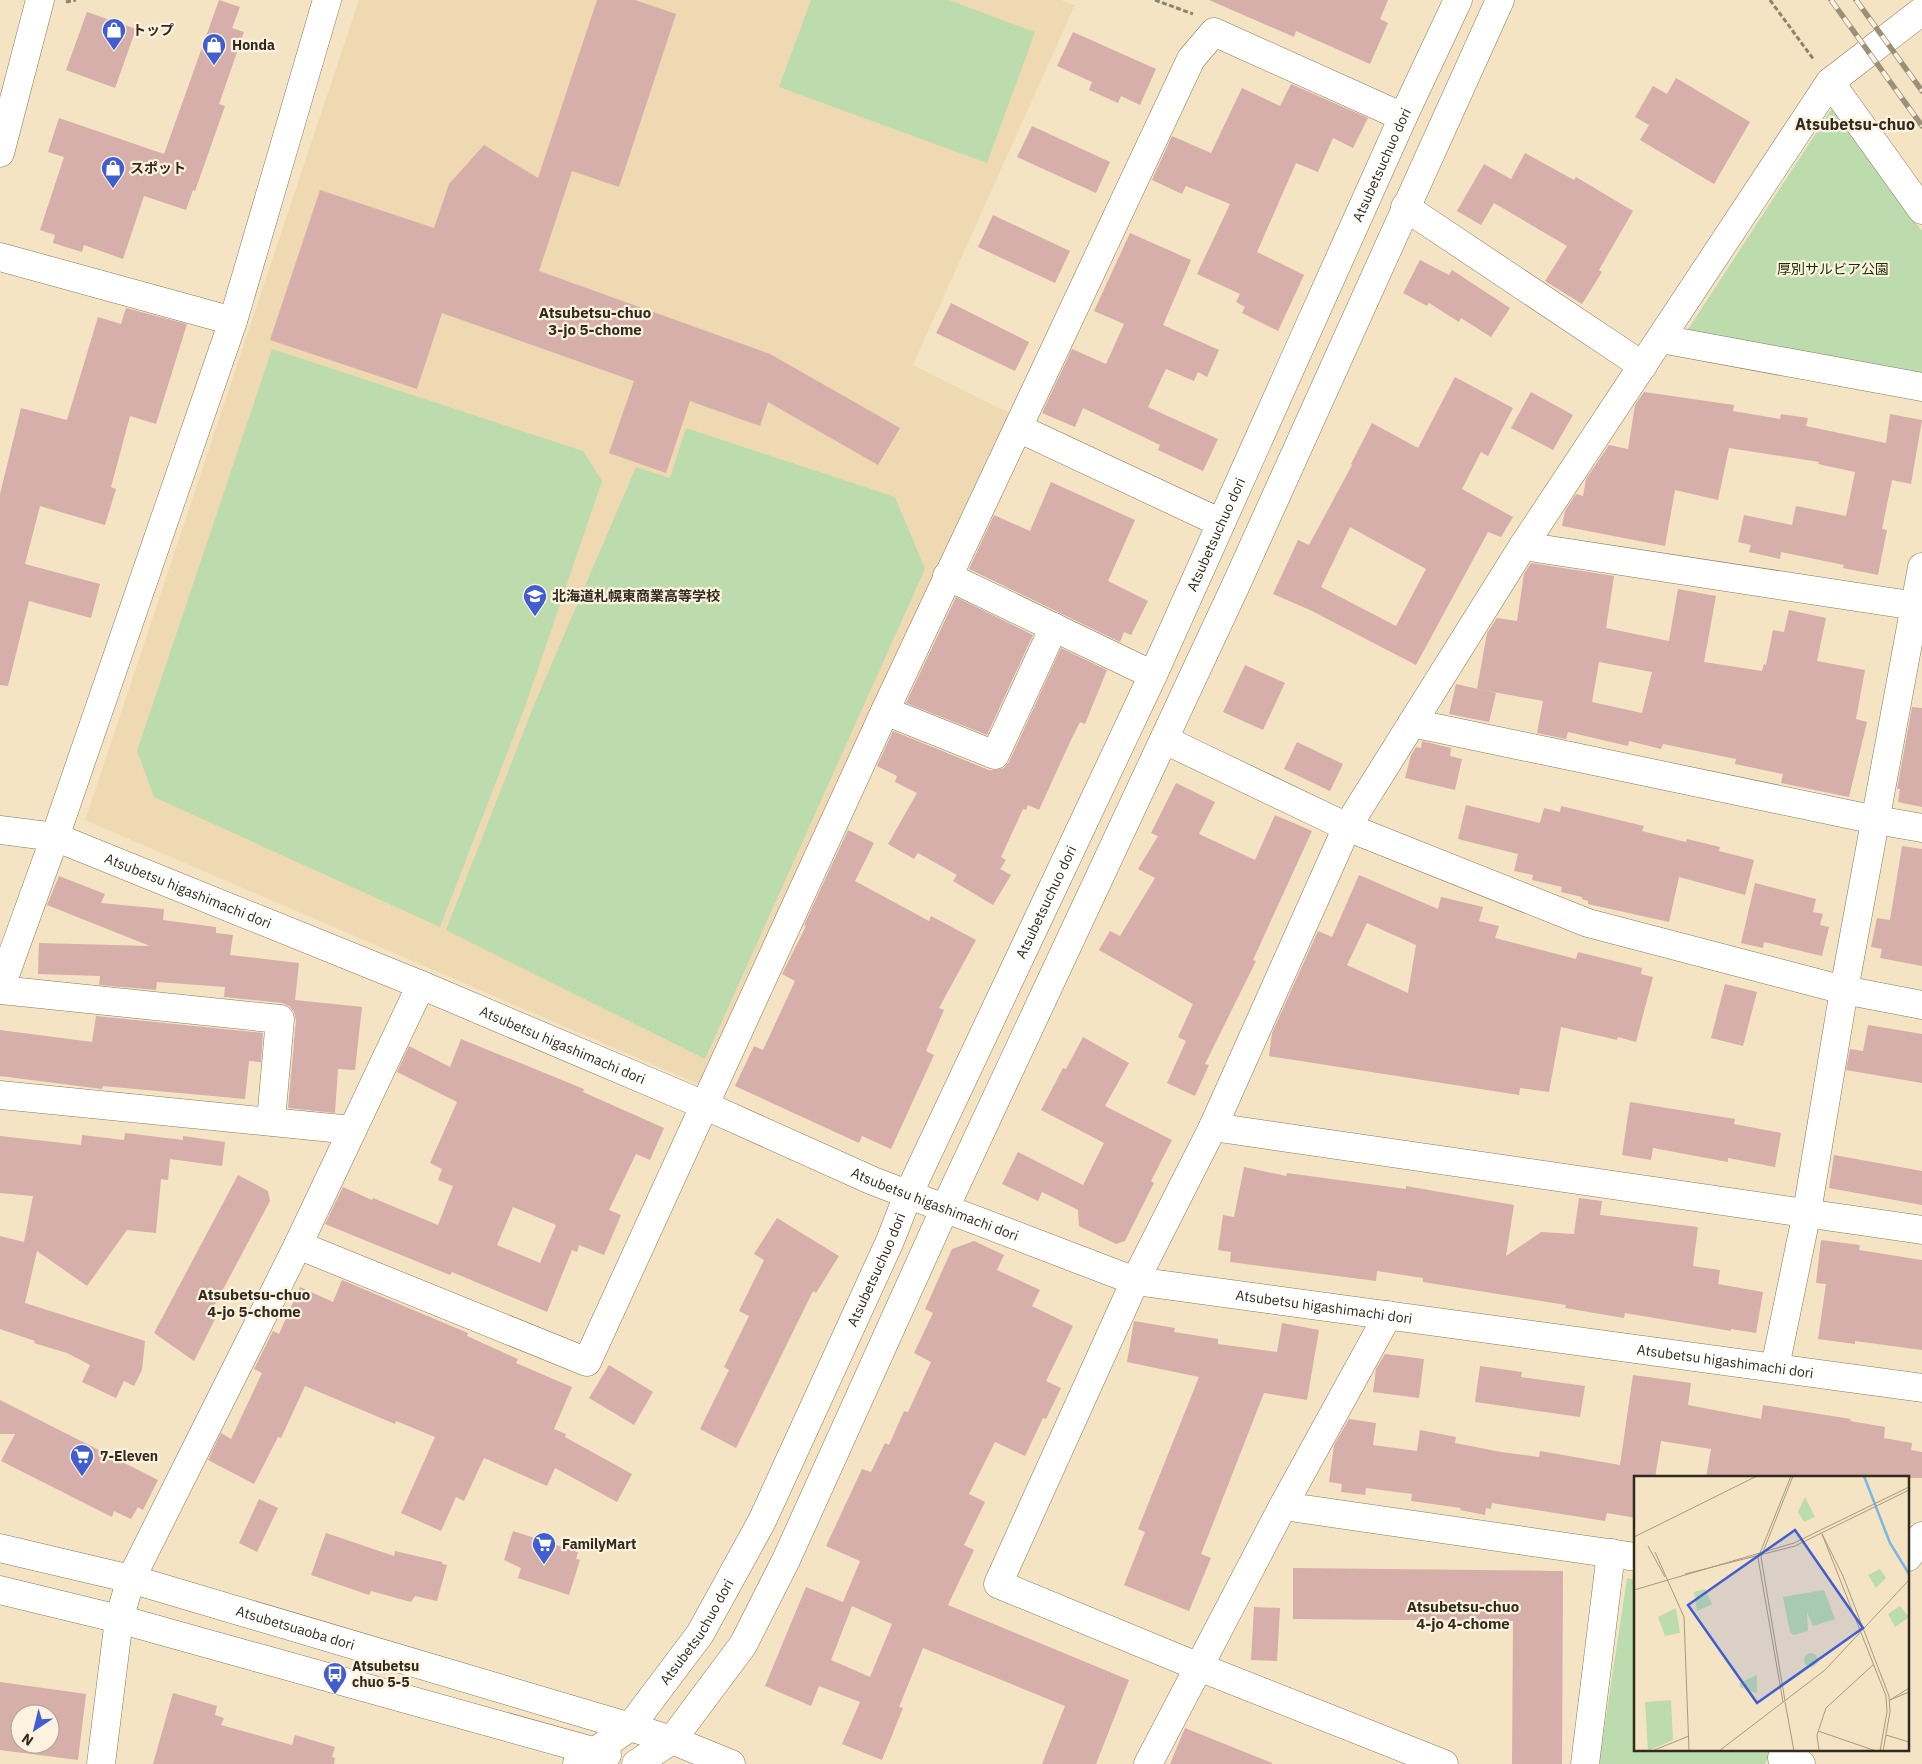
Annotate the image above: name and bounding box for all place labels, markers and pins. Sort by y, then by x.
shop icon: トップ [101,17,127,51]
place label: トップ [132,21,174,39]
shop icon: Honda [201,32,227,66]
place label: Honda [232,36,275,54]
shop icon: スポット [100,155,126,189]
place label: スポット [130,159,186,177]
school or university icon: 北海道札幌東商業高等学校 [522,583,548,617]
place label: 北海道札幌東商業高等学校 [552,587,720,605]
supermarket icon: 7-Eleven [69,1443,95,1477]
place label: 7-Eleven [100,1447,158,1465]
supermarket icon: FamilyMart [531,1531,557,1565]
place label: FamilyMart [562,1535,636,1553]
place label: Atsubetsu chuo 5-5 [352,1657,419,1691]
bus stop icon: Atsubetsu chuo 5-5 [322,1661,348,1695]

